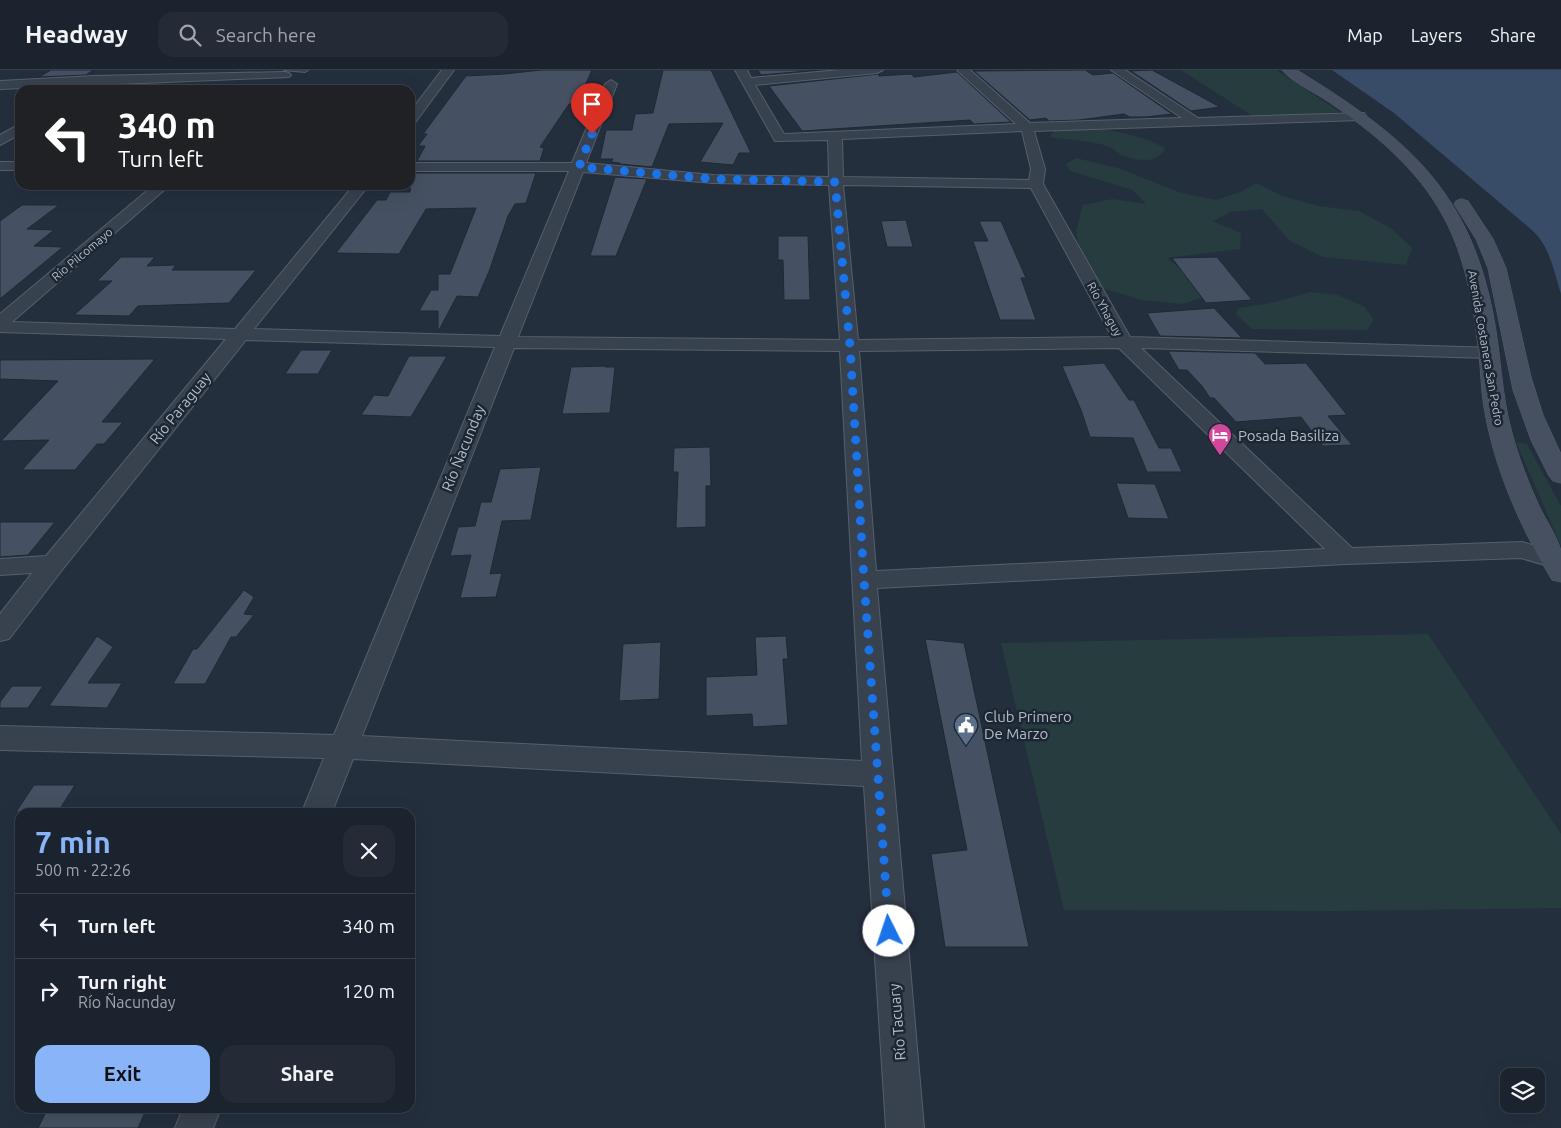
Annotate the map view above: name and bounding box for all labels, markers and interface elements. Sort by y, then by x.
search box [158,12,508,57]
text: Headway [25,21,128,48]
icon: search [176,21,204,49]
text: Search here [216,24,316,46]
text: Map [1347,25,1383,45]
text: Layers [1411,25,1462,45]
text: Share [1490,25,1536,45]
pin [571,83,613,134]
icon: arrive [578,90,606,118]
icon: left [35,105,100,170]
text: 340 m [118,105,216,145]
text: Turn left [118,146,203,171]
street label: Río Pilcomayo [49,225,115,283]
street label: Avenida Costanera San Pedro [1466,269,1506,427]
street label: Río Yhaguy [1085,280,1125,338]
street label: Río Paraguay [146,369,214,447]
street label: Río Ñacunday [438,402,488,494]
hotel icon: Posada Basiliza [1207,422,1233,456]
place label: Posada Basiliza [1238,427,1339,444]
place label: Club Primero De Marzo [984,708,1072,742]
public building icon: Club Primero De Marzo [953,712,979,746]
text: 7 min [35,825,111,859]
button: close [343,825,395,877]
text: 500 m · 22:26 [35,861,131,879]
position arrow [862,904,914,956]
icon: left [35,912,63,940]
text: Turn left [78,915,156,937]
text: 340 m [342,915,395,937]
text: Turn right [78,971,166,993]
icon: right [35,977,63,1005]
text: 120 m [342,980,395,1002]
street label: Río Tacuary [885,983,909,1061]
text: Río Ñacunday [78,993,176,1011]
button: Exit [35,1045,210,1103]
button: Share [220,1045,395,1103]
map controls [1500,1068,1545,1113]
button: layers [1500,1068,1545,1113]

